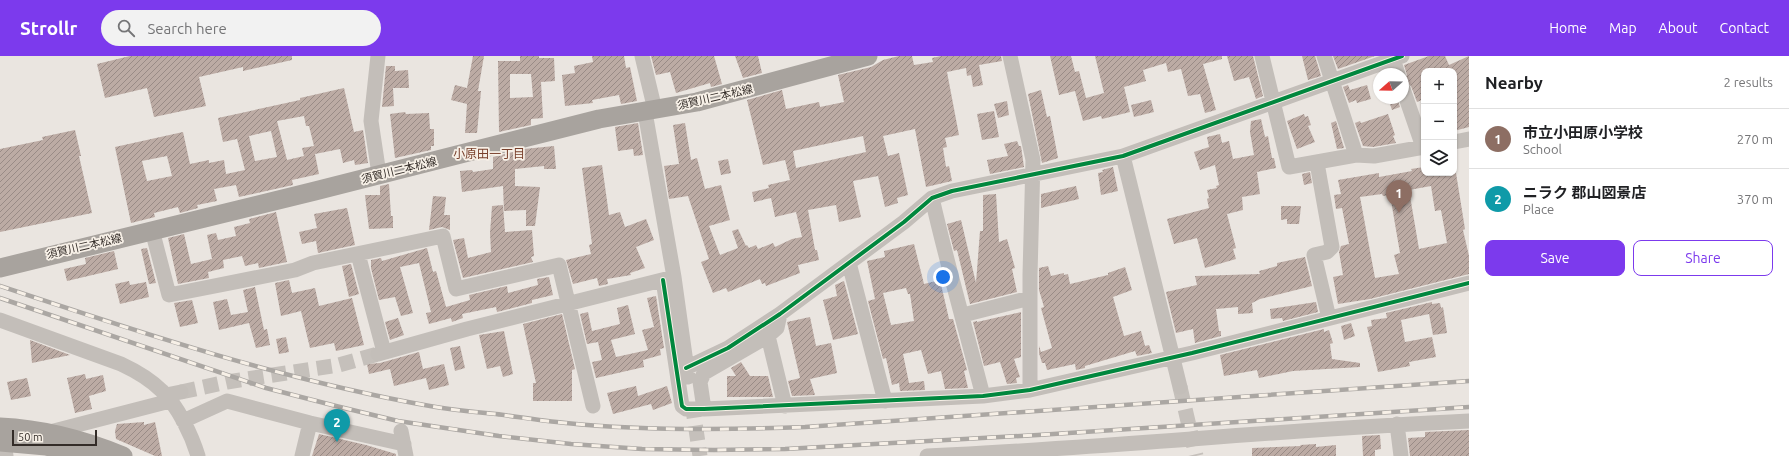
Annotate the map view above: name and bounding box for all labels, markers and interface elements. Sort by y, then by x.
search box [101,10,381,46]
text: Strollr [20,17,77,39]
icon: search [115,17,137,39]
text: Search here [147,20,227,37]
text: Home [1549,20,1587,36]
text: Map [1609,20,1637,36]
text: About [1659,20,1698,36]
text: Contact [1720,20,1769,36]
north arrow [1373,68,1409,104]
map controls [1421,68,1457,176]
button: + [1421,68,1457,104]
text: Nearby [1485,73,1543,92]
text: 2 results [1723,75,1773,89]
street label: 須賀川二本松線 [676,82,754,112]
button: − [1421,104,1457,140]
text: 市立小田原小学校 [1523,124,1643,141]
text: 1 [1494,132,1502,146]
text: 270 m [1737,132,1773,146]
button: layers [1421,140,1457,176]
text: School [1523,142,1562,156]
district label: 小原田一丁目 [453,147,525,160]
street label: 須賀川二本松線 [360,155,438,185]
pin: 1 [1386,180,1412,213]
text: ニラク 郡山図景店 [1523,184,1647,201]
text: 2 [1494,192,1502,206]
text: 370 m [1737,192,1773,206]
text: Place [1523,202,1554,216]
street label: 須賀川二本松線 [45,231,123,261]
button: Save [1485,240,1625,276]
button: Share [1633,240,1773,276]
your location [933,267,953,287]
pin: 2 [324,409,350,442]
scale bar [12,428,97,447]
text: 50 m [18,431,42,443]

